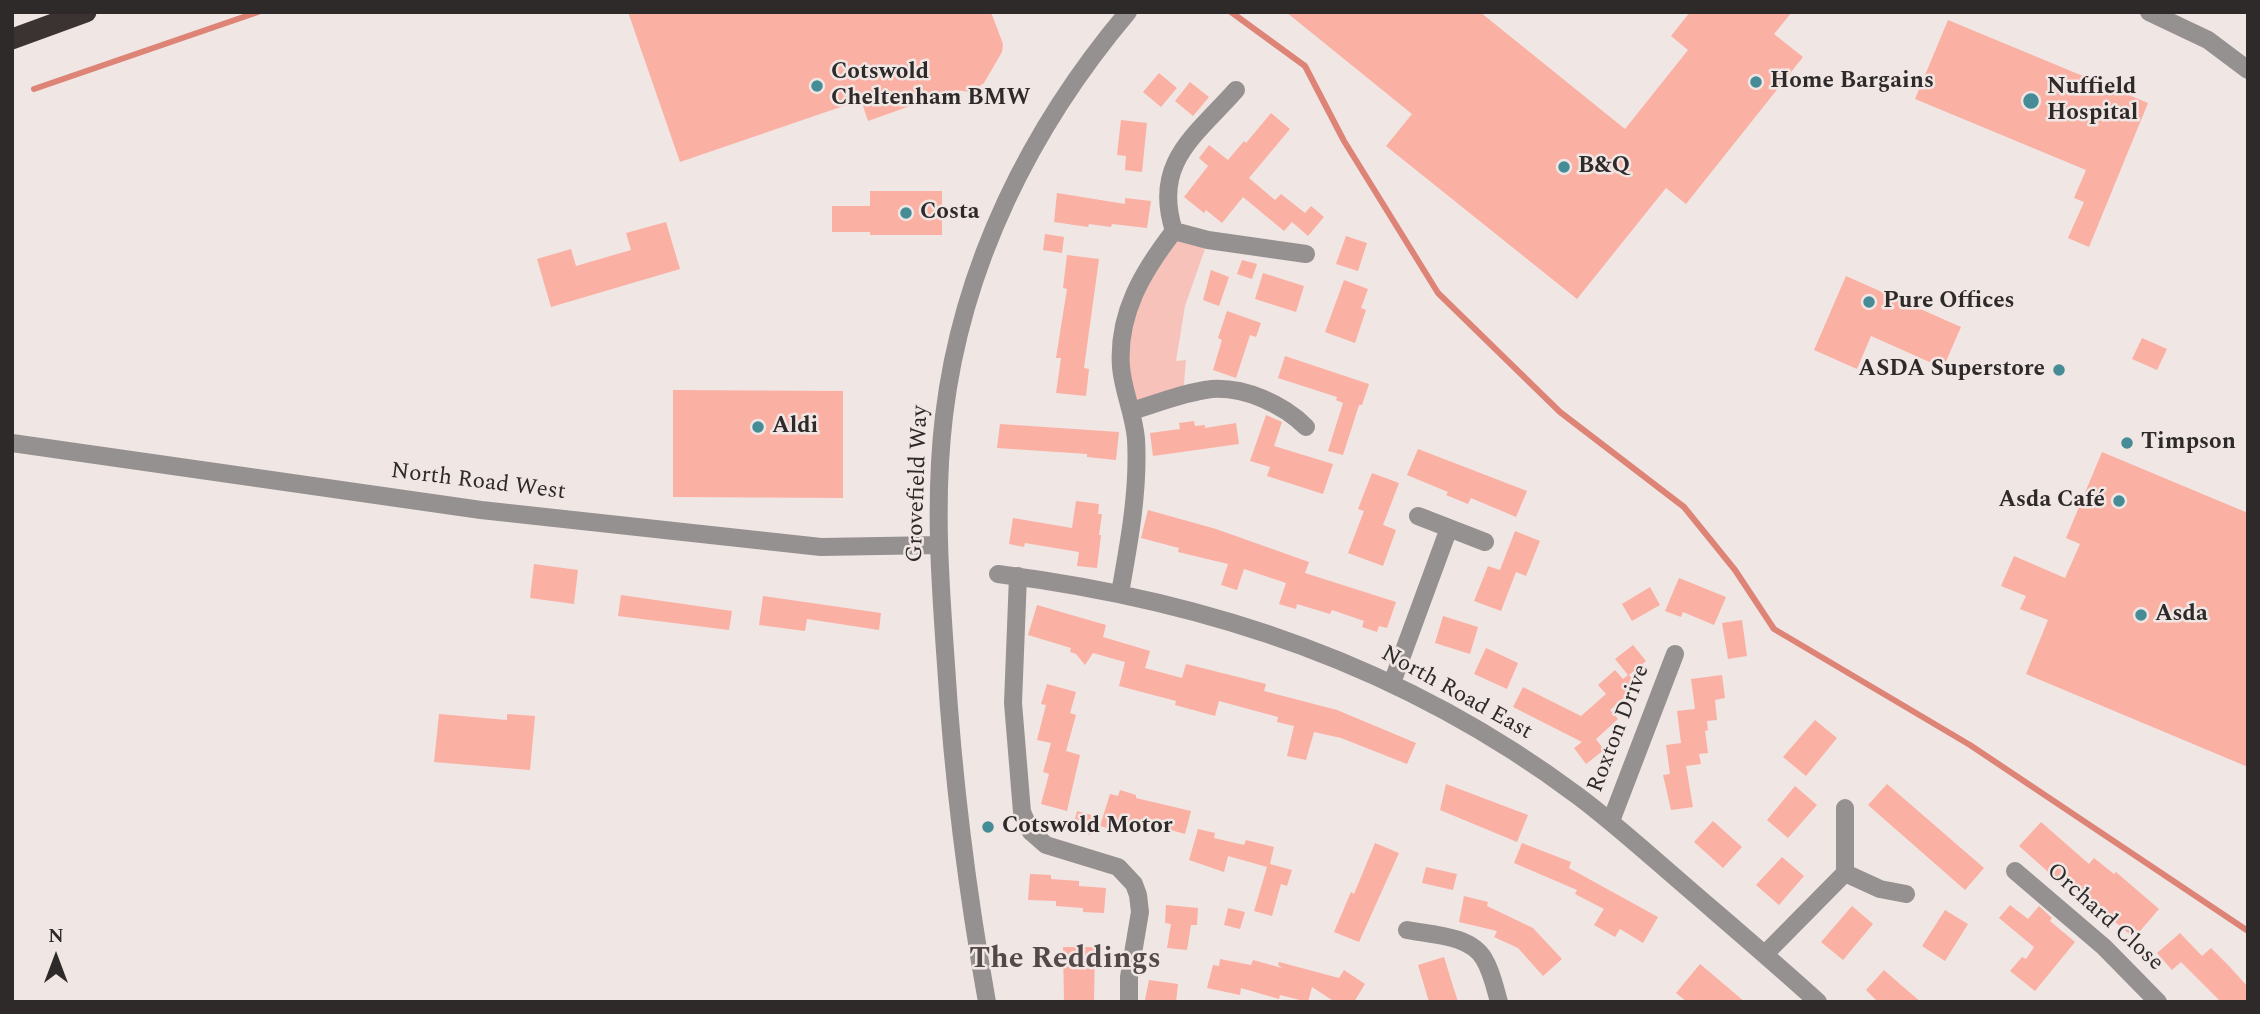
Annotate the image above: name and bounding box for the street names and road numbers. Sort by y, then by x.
street label: Grovefield Way [902,405,936,563]
street label: North Road West [389,459,567,507]
street label: North Road East [1375,641,1537,747]
street label: Roxton Drive [1583,661,1657,797]
street label: Orchard Close [2040,858,2168,978]

